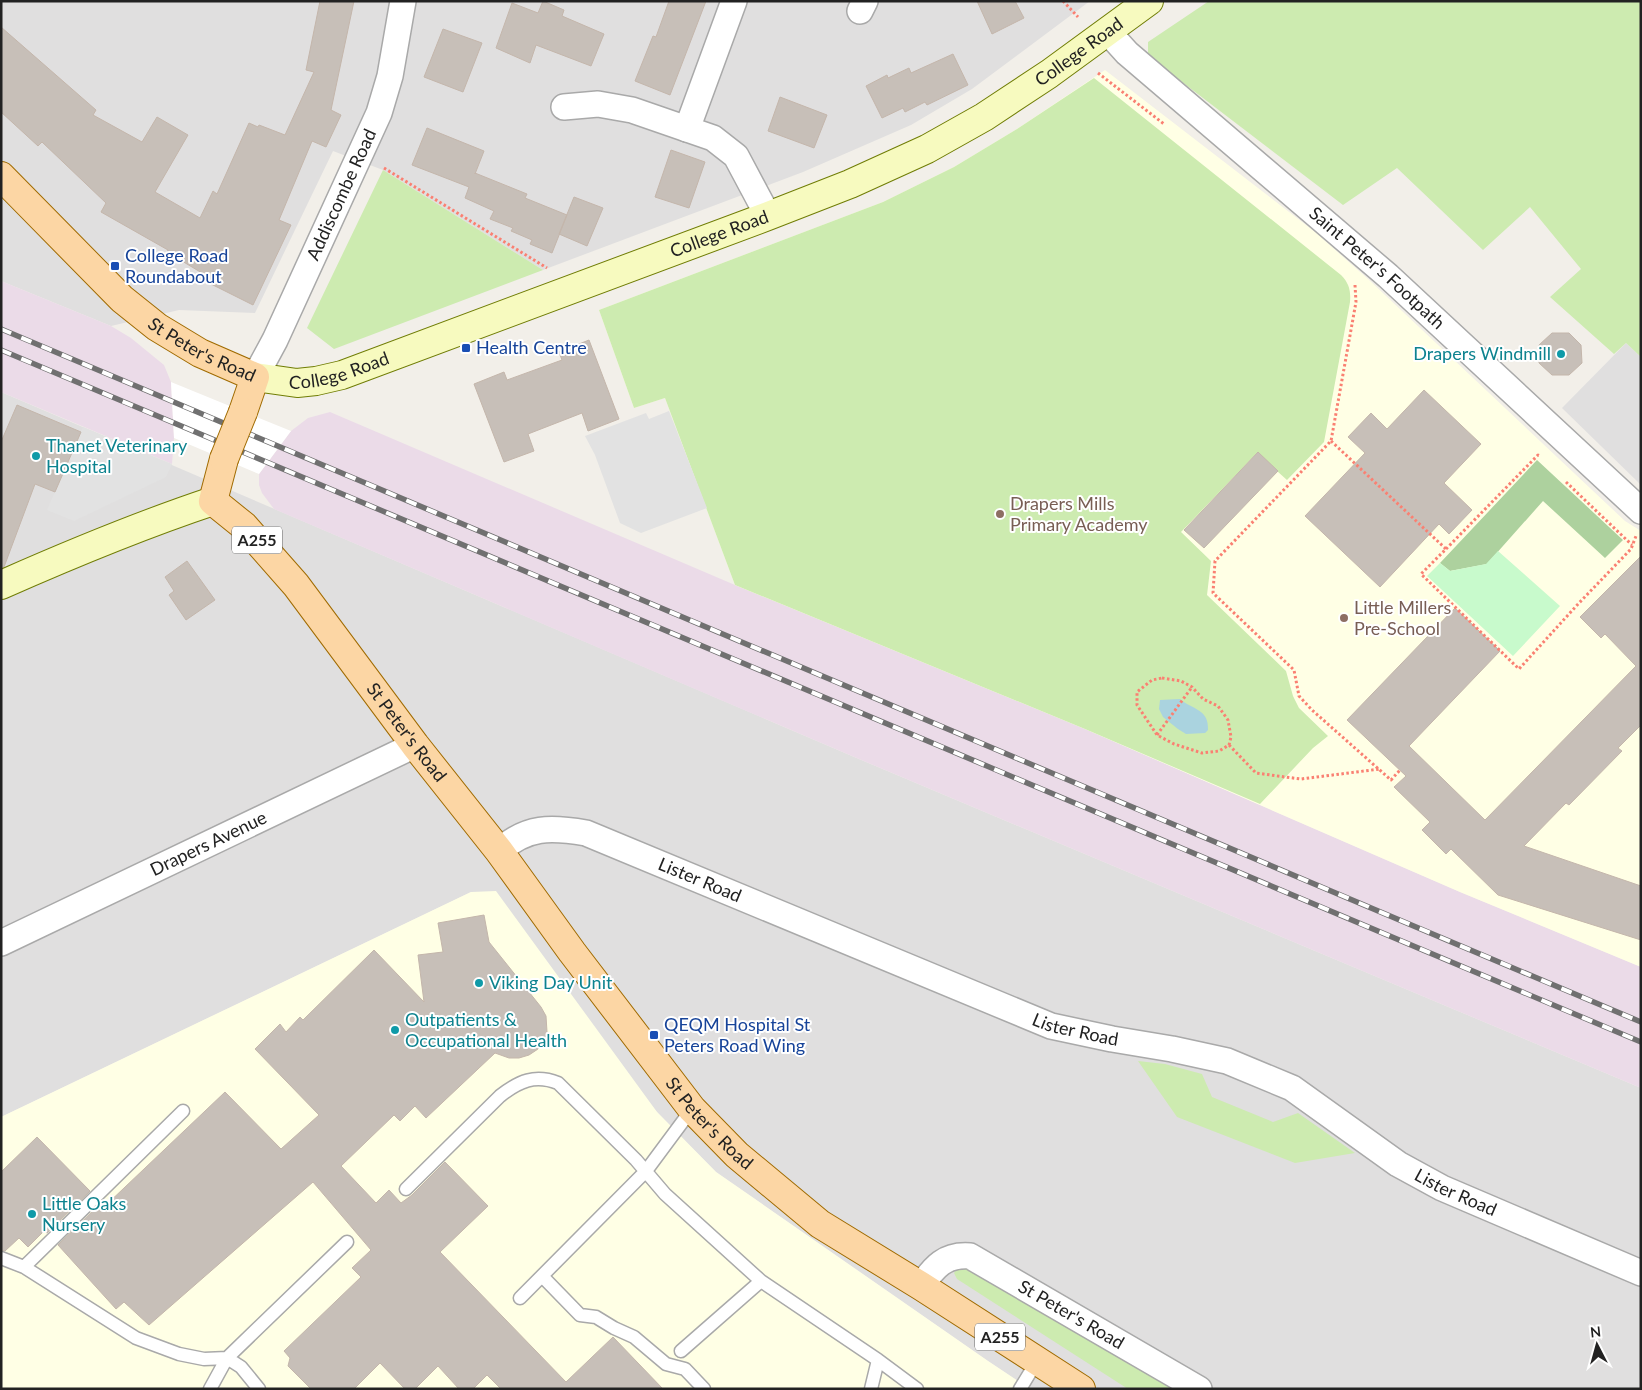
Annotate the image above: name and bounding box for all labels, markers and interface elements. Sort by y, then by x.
street label: College Road [1030,12,1127,90]
street label: Addiscombe Road [301,125,380,263]
street label: Saint Peter's Footpath [1305,202,1450,333]
street label: College Road [667,205,771,262]
place label: College Road Roundabout [125,244,228,287]
marker: College Road Roundabout [109,260,121,272]
street label: St Peter's Road [144,312,260,386]
place label: Health Centre [476,336,587,358]
marker: Health Centre [460,342,472,354]
place label: Drapers Windmill [1413,342,1551,364]
street label: College Road [288,346,392,393]
marker: Drapers Windmill [1555,348,1567,360]
place label: Thanet Veterinary Hospital [46,434,188,477]
marker: Thanet Veterinary Hospital [30,450,42,462]
place label: Drapers Mills Primary Academy [1010,492,1148,535]
marker: Drapers Mills Primary Academy [994,508,1006,520]
road number: A255 [232,526,282,554]
place label: Little Millers Pre-School [1354,596,1452,639]
marker: Little Millers Pre-School [1338,612,1350,624]
street label: St Peter's Road [362,678,452,786]
street label: Drapers Avenue [146,806,270,880]
street label: Lister Road [655,852,745,906]
place label: Viking Day Unit [489,971,613,993]
marker: Viking Day Unit [473,977,485,989]
place label: Outpatients & Occupational Health [405,1008,567,1051]
street label: Lister Road [1029,1008,1120,1050]
place label: QEQM Hospital St Peters Road Wing [664,1013,811,1056]
marker: Outpatients & Occupational Health [389,1024,401,1036]
marker: QEQM Hospital St Peters Road Wing [648,1029,660,1041]
street label: St Peter's Road [662,1072,758,1174]
street label: Lister Road [1411,1163,1500,1220]
place label: Little Oaks Nursery [42,1192,126,1235]
marker: Little Oaks Nursery [26,1208,38,1220]
street label: St Peter's Road [1015,1275,1128,1353]
north arrow [1572,1320,1622,1370]
text: N [1589,1323,1602,1341]
road number: A255 [975,1324,1025,1350]

